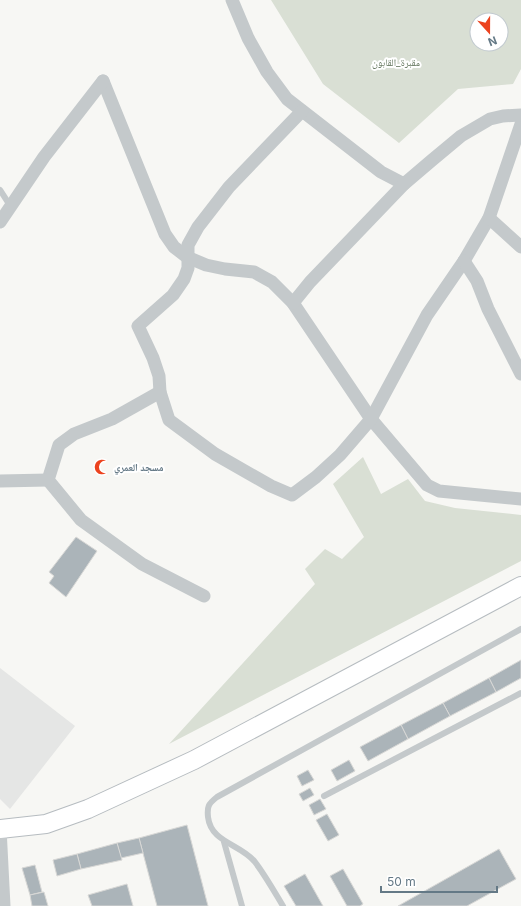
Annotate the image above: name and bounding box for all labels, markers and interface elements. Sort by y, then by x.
north arrow [469,12,509,52]
text: N [486,33,499,49]
park label: مقبرة_القابون [372,56,421,69]
mosque icon: مسجد العمري [93,458,111,476]
place label: مسجد العمري [114,461,164,475]
scale bar [381,868,497,894]
text: 50 m [387,874,416,889]

